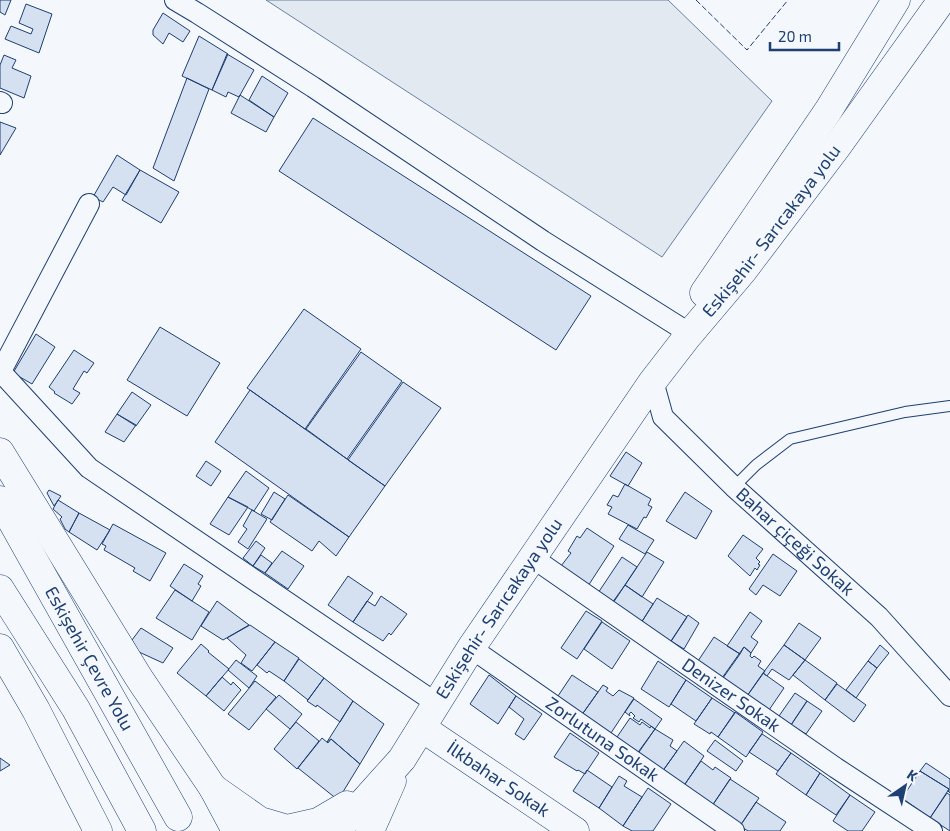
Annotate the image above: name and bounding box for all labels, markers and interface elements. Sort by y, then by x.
scale bar [770,20,839,52]
text: 20 m [778,27,812,45]
street label: Eskişehir- Sarıcakaya yolu [697,140,845,321]
street label: Bahar çiçeği Sokak [732,482,859,600]
street label: Eskişehir- Sarıcakaya yolu [430,513,566,703]
street label: Eskişehir Çevre Yolu [41,582,139,734]
street label: Denizer Sokak [678,653,785,736]
street label: Zorlutuna Sokak [542,691,664,786]
street label: İlkbahar Sokak [443,736,554,821]
north arrow [880,761,930,811]
text: K [904,765,921,784]

